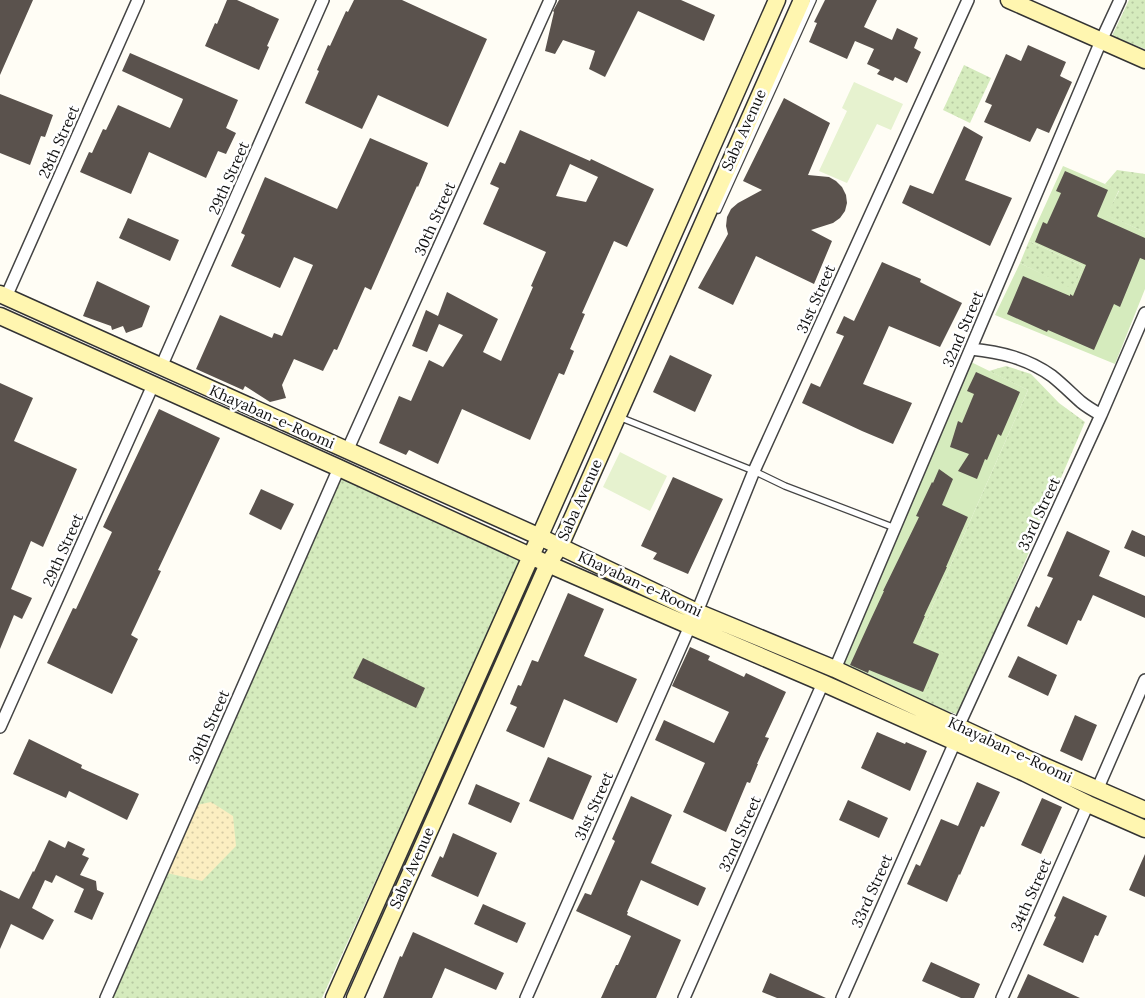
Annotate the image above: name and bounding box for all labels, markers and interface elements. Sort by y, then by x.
street label: Saba Avenue [717,86,770,174]
street label: 28th Street [34,102,83,181]
street label: 29th Street [204,138,253,217]
street label: 30th Street [410,179,459,259]
street label: 31st Street [792,261,839,336]
street label: 32nd Street [938,288,987,370]
street label: Khayaban-e-Roomi [207,380,338,453]
street label: Saba Avenue [553,456,606,544]
street label: 33rd Street [1013,474,1064,553]
street label: 29th Street [38,510,87,589]
street label: Khayaban-e-Roomi [575,546,705,621]
street label: 30th Street [184,687,233,767]
street label: Khayaban-e-Roomi [945,712,1075,787]
street label: 31st Street [570,768,617,843]
street label: 32nd Street [714,793,765,875]
street label: Saba Avenue [385,824,438,912]
street label: 33rd Street [847,851,896,931]
street label: 34th Street [1006,855,1055,934]

